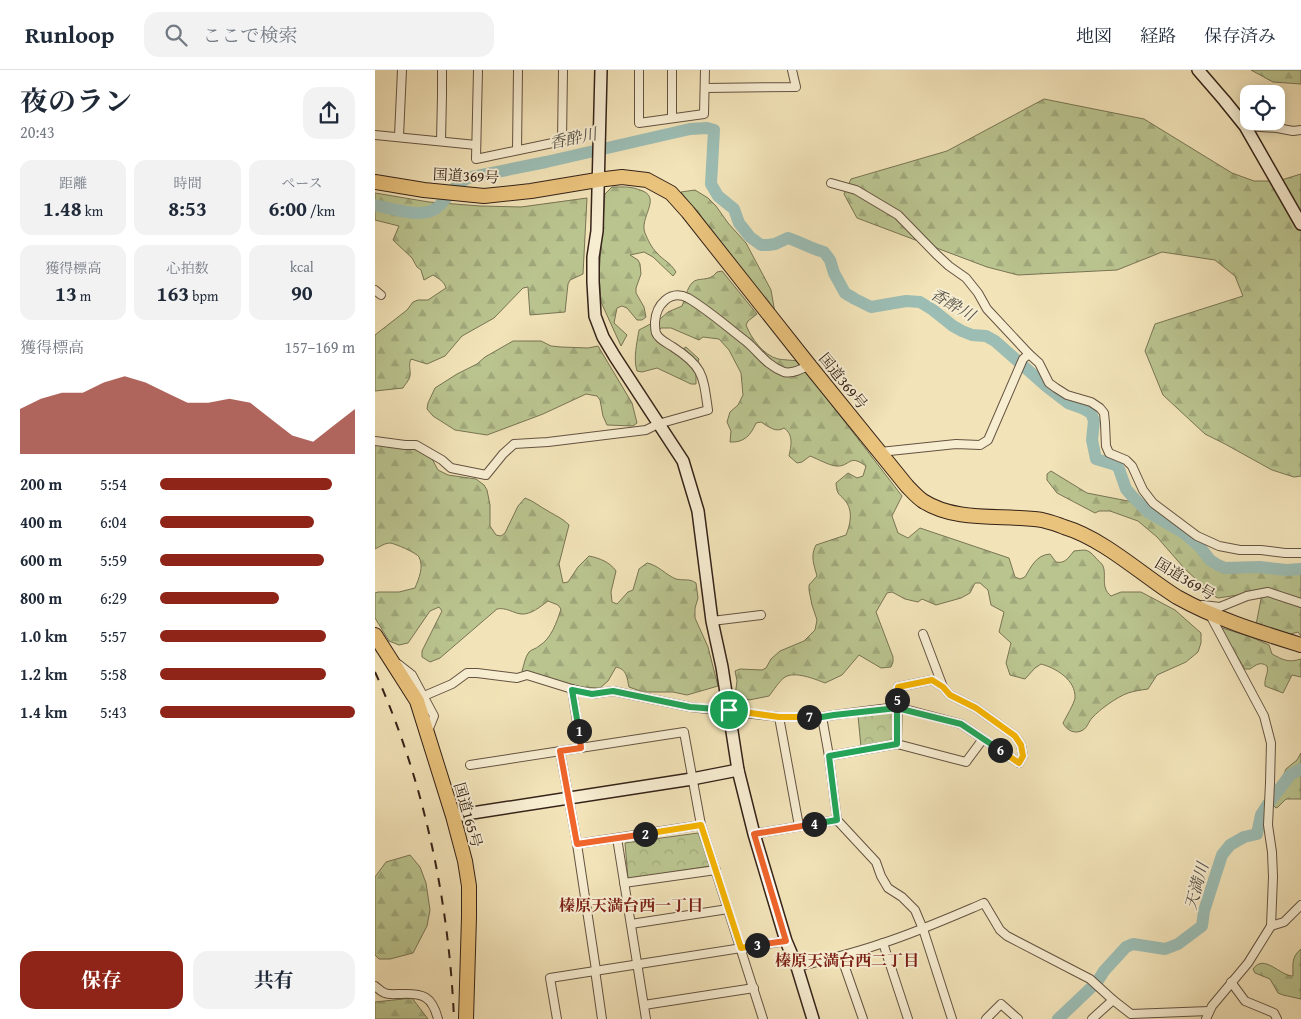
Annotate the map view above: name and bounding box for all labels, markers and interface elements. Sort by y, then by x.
search box [144,12,494,57]
text: Runloop [25,17,114,52]
icon: search [162,21,190,49]
text: ここで検索 [202,21,297,49]
text: 地図 [1076,22,1112,49]
text: 経路 [1140,22,1176,49]
text: 保存済み [1204,22,1276,49]
text: 夜のラン [20,80,132,121]
map controls [1240,85,1285,130]
button: locate [1240,85,1285,130]
button: share [303,87,355,139]
text: 20:43 [20,120,55,144]
water label: 香酔川 [547,121,601,155]
street label: 国道369号 [432,163,500,188]
text: 距離 [59,173,87,193]
text: 時間 [173,173,201,193]
text: ペース [281,173,322,193]
text: 1.48 [43,193,82,224]
text: 8:53 [168,193,207,224]
text: 6:00 [268,193,307,224]
text: km [82,201,103,221]
text: /km [307,201,335,221]
text: kcal [290,257,314,277]
text: 獲得標高 [45,258,101,278]
text: 心拍数 [166,258,208,278]
text: 90 [291,277,313,308]
text: 13 [55,278,77,309]
text: 163 [157,278,189,309]
water label: 香酔川 [926,282,982,327]
text: m [77,286,91,306]
text: bpm [189,286,218,306]
text: 獲得標高 [20,335,84,359]
text: 157–169 m [285,335,355,359]
street label: 国道369号 [814,348,873,413]
text: 200 m [20,472,62,496]
text: 5:54 [100,472,127,496]
text: 400 m [20,510,62,534]
text: 6:04 [100,510,127,534]
text: 600 m [20,548,62,572]
text: 5:59 [100,548,127,572]
street label: 国道369号 [1151,552,1219,605]
text: 800 m [20,586,62,610]
text: 6:29 [100,586,127,610]
text: 1.0 km [20,624,67,648]
text: 5:57 [100,624,127,648]
text: 1.2 km [20,662,67,686]
text: 5:58 [100,662,127,686]
pin: 5 [885,688,909,712]
pin [708,689,750,731]
text: 5 [894,690,901,710]
icon: arrive [715,696,743,724]
text: 1.4 km [20,700,67,724]
text: 5:43 [100,700,127,724]
pin: 7 [797,704,821,730]
text: 7 [806,707,813,727]
pin: 1 [567,718,591,744]
text: 1 [576,721,583,741]
pin: 6 [987,738,1013,762]
text: 6 [997,740,1004,760]
street label: 国道165号 [449,780,488,850]
pin: 4 [801,812,827,836]
text: 4 [811,814,818,834]
pin: 2 [633,822,657,846]
text: 2 [642,824,649,844]
water label: 天満川 [1178,858,1215,912]
district label: 榛原天満台西一丁目 [559,893,703,917]
pin: 3 [745,932,769,958]
text: 3 [754,935,761,955]
district label: 榛原天満台西二丁目 [775,948,919,972]
button: 保存 [20,951,183,1009]
button: 共有 [193,951,355,1009]

